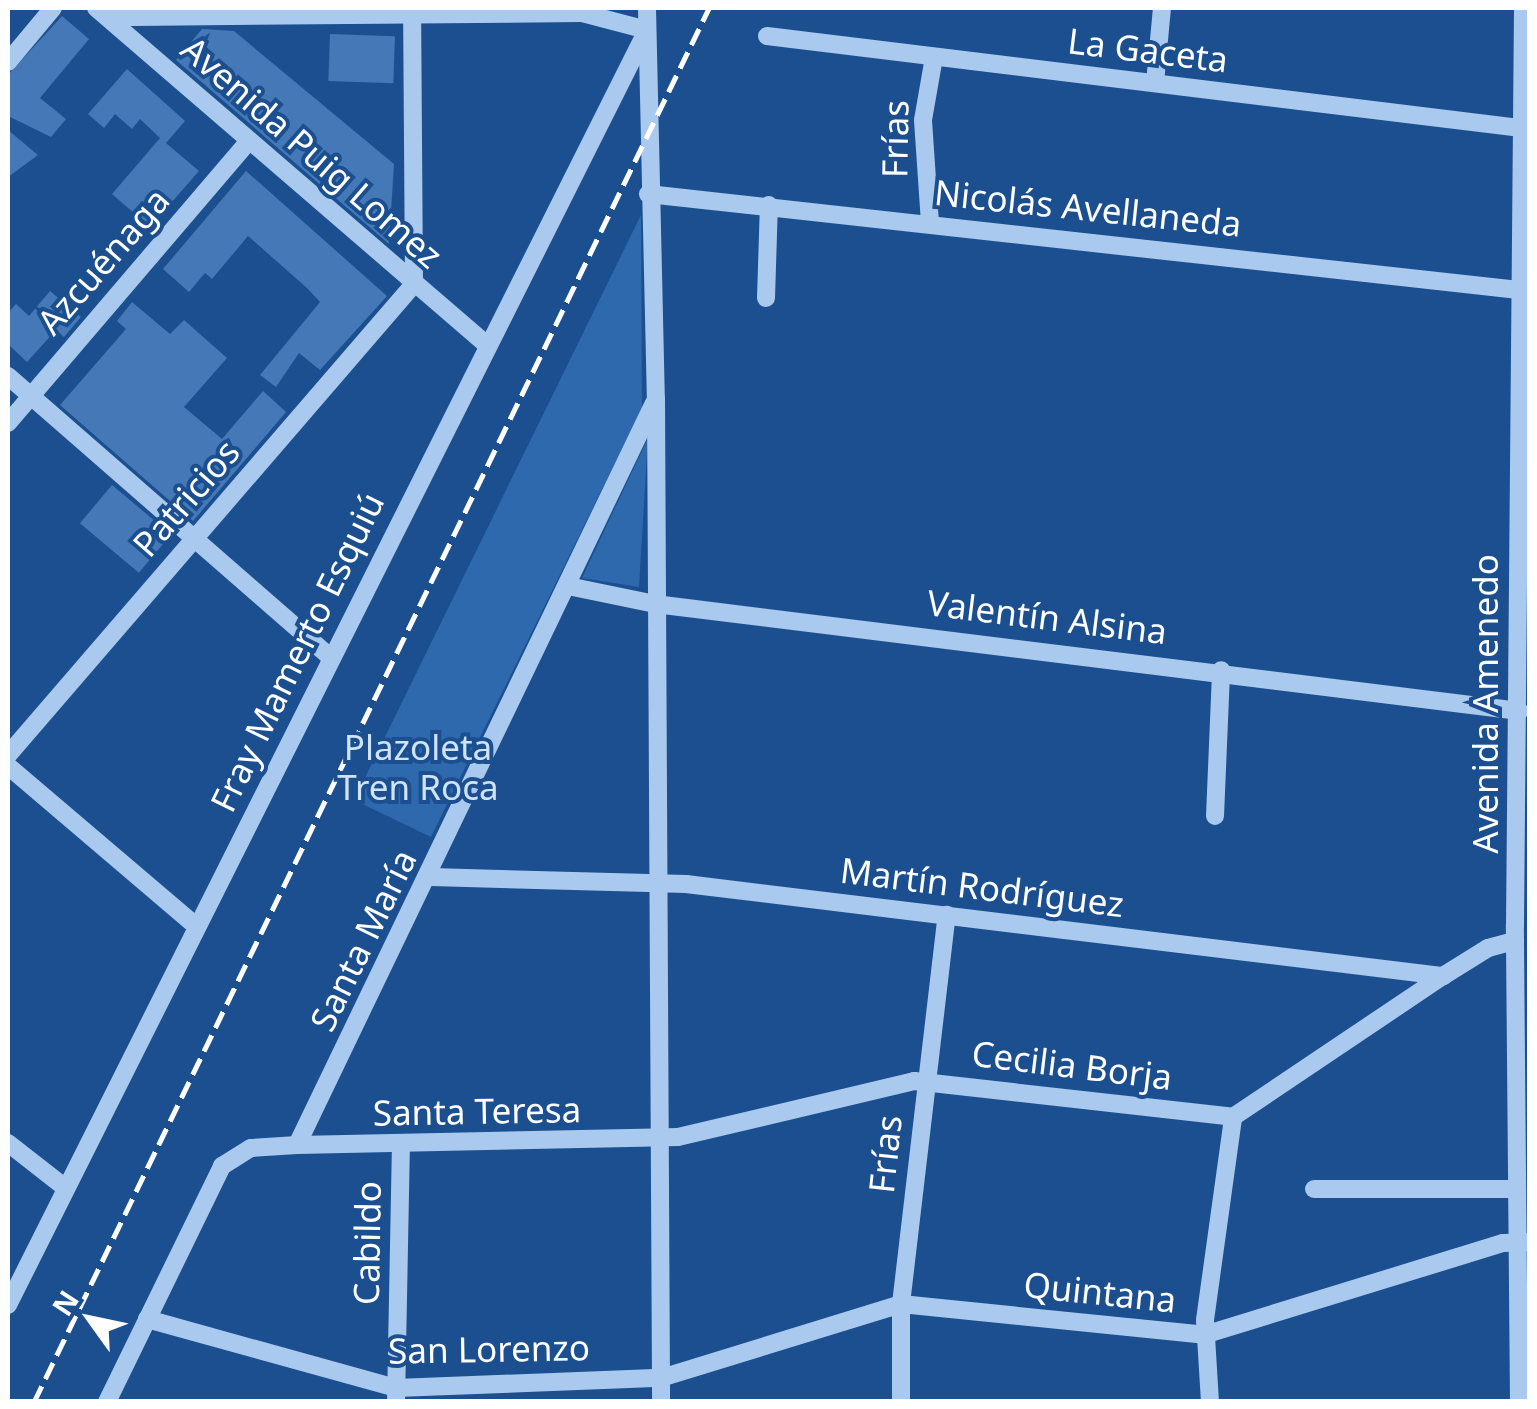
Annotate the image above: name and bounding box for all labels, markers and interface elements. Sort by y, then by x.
street label: La Gaceta [1066,19,1230,81]
street label: Avenida Puig Lomez [173,27,451,277]
street label: Frías [873,100,917,178]
street label: Nicolás Avellaneda [933,171,1243,245]
street label: Azcuénaga [28,180,178,342]
street label: Patricios [124,431,248,565]
street label: Fray Mamerto Esquiú [201,486,393,818]
street label: Avenida Amenedo [1464,554,1506,854]
street label: Valentín Alsina [925,581,1169,653]
park label: Plazoleta Tren Roca [337,726,499,808]
street label: Santa María [301,843,425,1037]
street label: Martín Rodríguez [838,849,1126,925]
street label: Cecilia Borja [969,1032,1175,1098]
street label: Santa Teresa [372,1088,582,1134]
street label: Frías [860,1113,910,1195]
street label: Cabildo [345,1181,389,1305]
street label: Quintana [1022,1263,1178,1321]
north arrow [40,1269,140,1369]
text: N [43,1283,87,1323]
street label: San Lorenzo [388,1326,590,1372]

